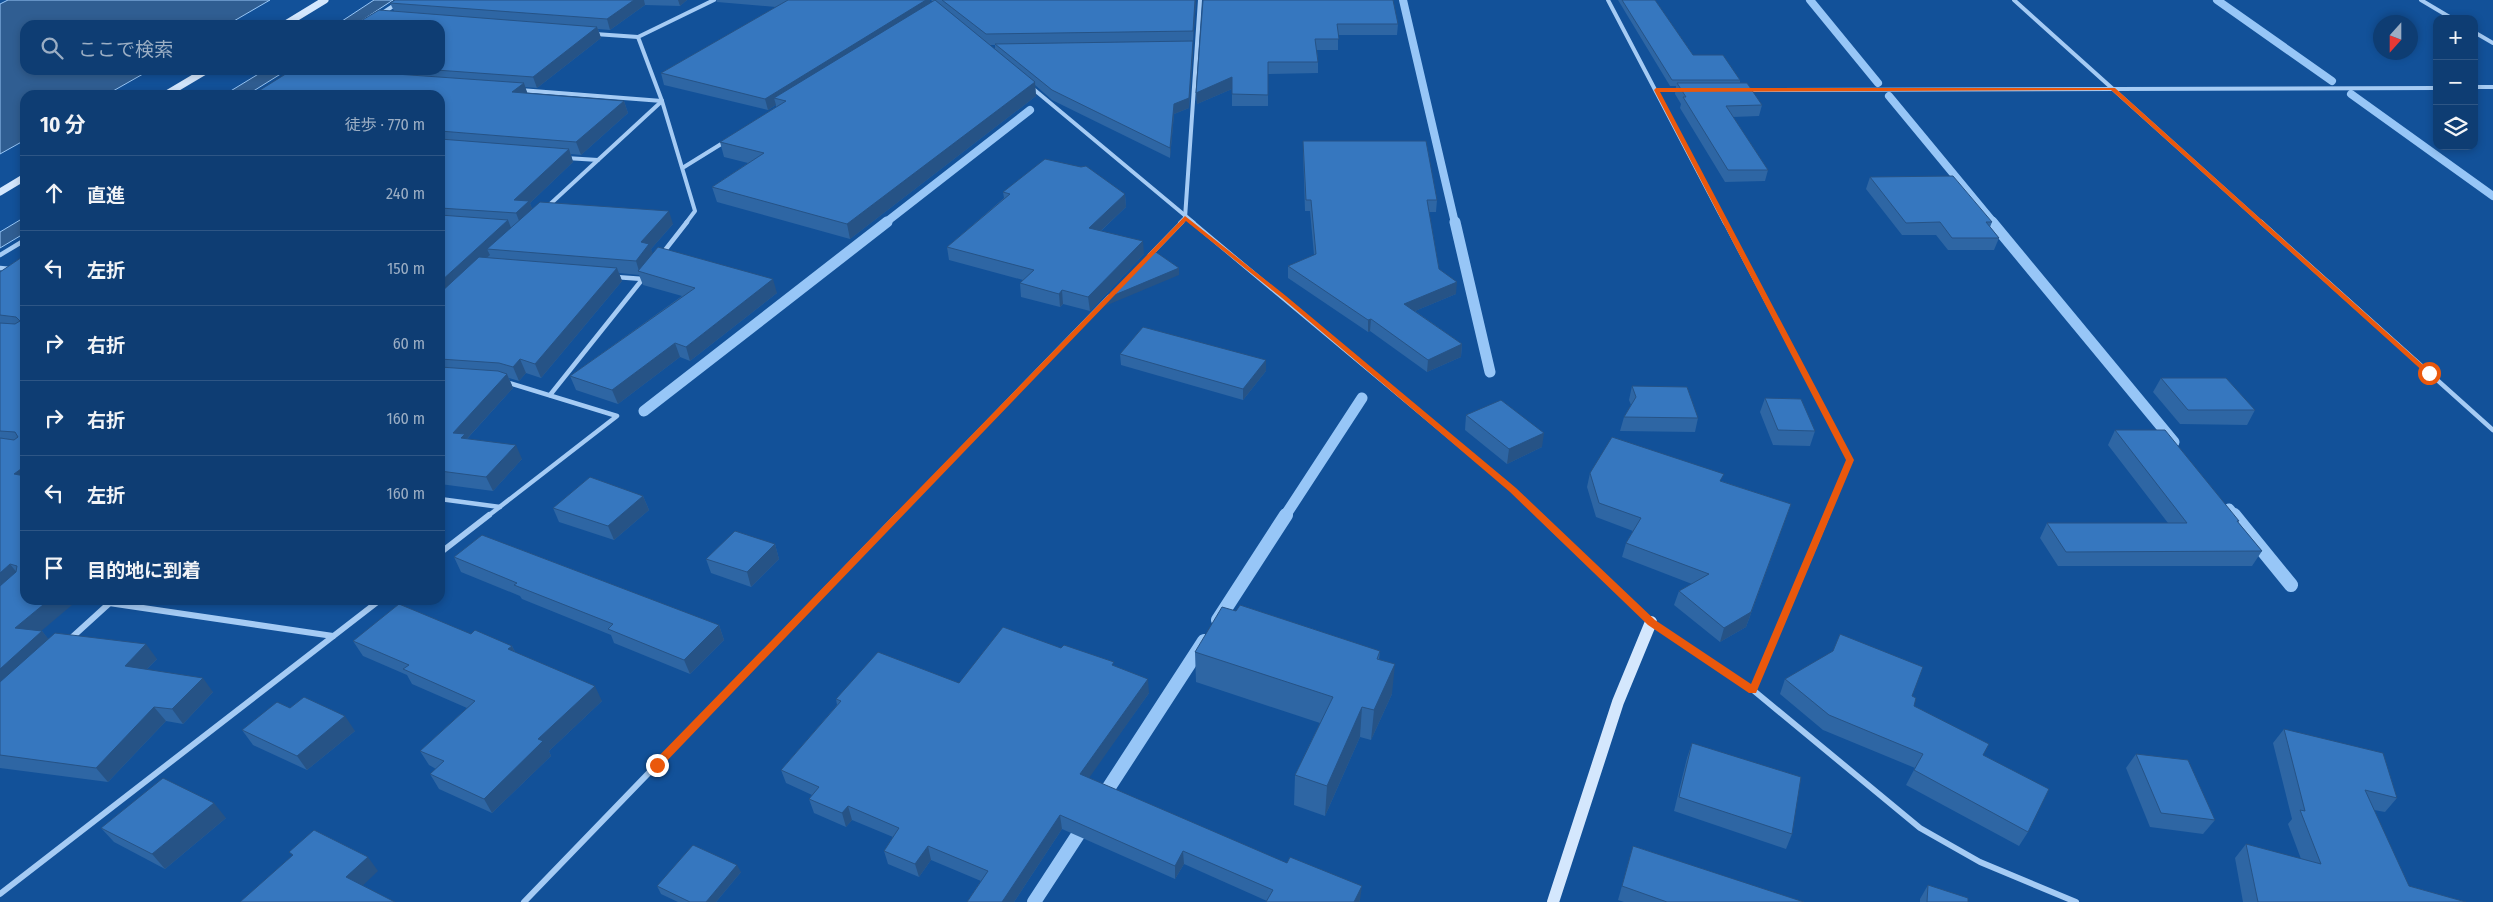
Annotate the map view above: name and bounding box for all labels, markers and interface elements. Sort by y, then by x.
north arrow [2373,15,2418,60]
map controls [2433,15,2478,150]
button: + [2433,15,2478,60]
search box [20,20,445,75]
icon: search [38,34,66,62]
text: ここで検索 [78,38,173,61]
button: − [2433,60,2478,105]
button: layers [2433,105,2478,150]
text: 10 分 [40,112,86,138]
text: 徒歩 · 770 m [345,115,425,134]
icon: ahead [40,179,68,207]
text: 直進 [87,184,125,207]
text: 240 m [386,184,425,203]
icon: left [40,254,68,282]
text: 左折 [87,259,125,282]
text: 150 m [387,259,425,278]
icon: right [40,329,68,357]
text: 右折 [87,334,125,357]
text: 60 m [393,334,425,353]
route start [2418,362,2441,385]
icon: right [40,404,68,432]
text: 右折 [87,409,125,432]
text: 160 m [386,409,425,428]
icon: left [40,479,68,507]
text: 左折 [87,484,125,507]
text: 160 m [386,484,425,503]
icon: arrive [40,554,68,582]
text: 目的地に到着 [87,559,201,582]
route end [646,754,669,777]

